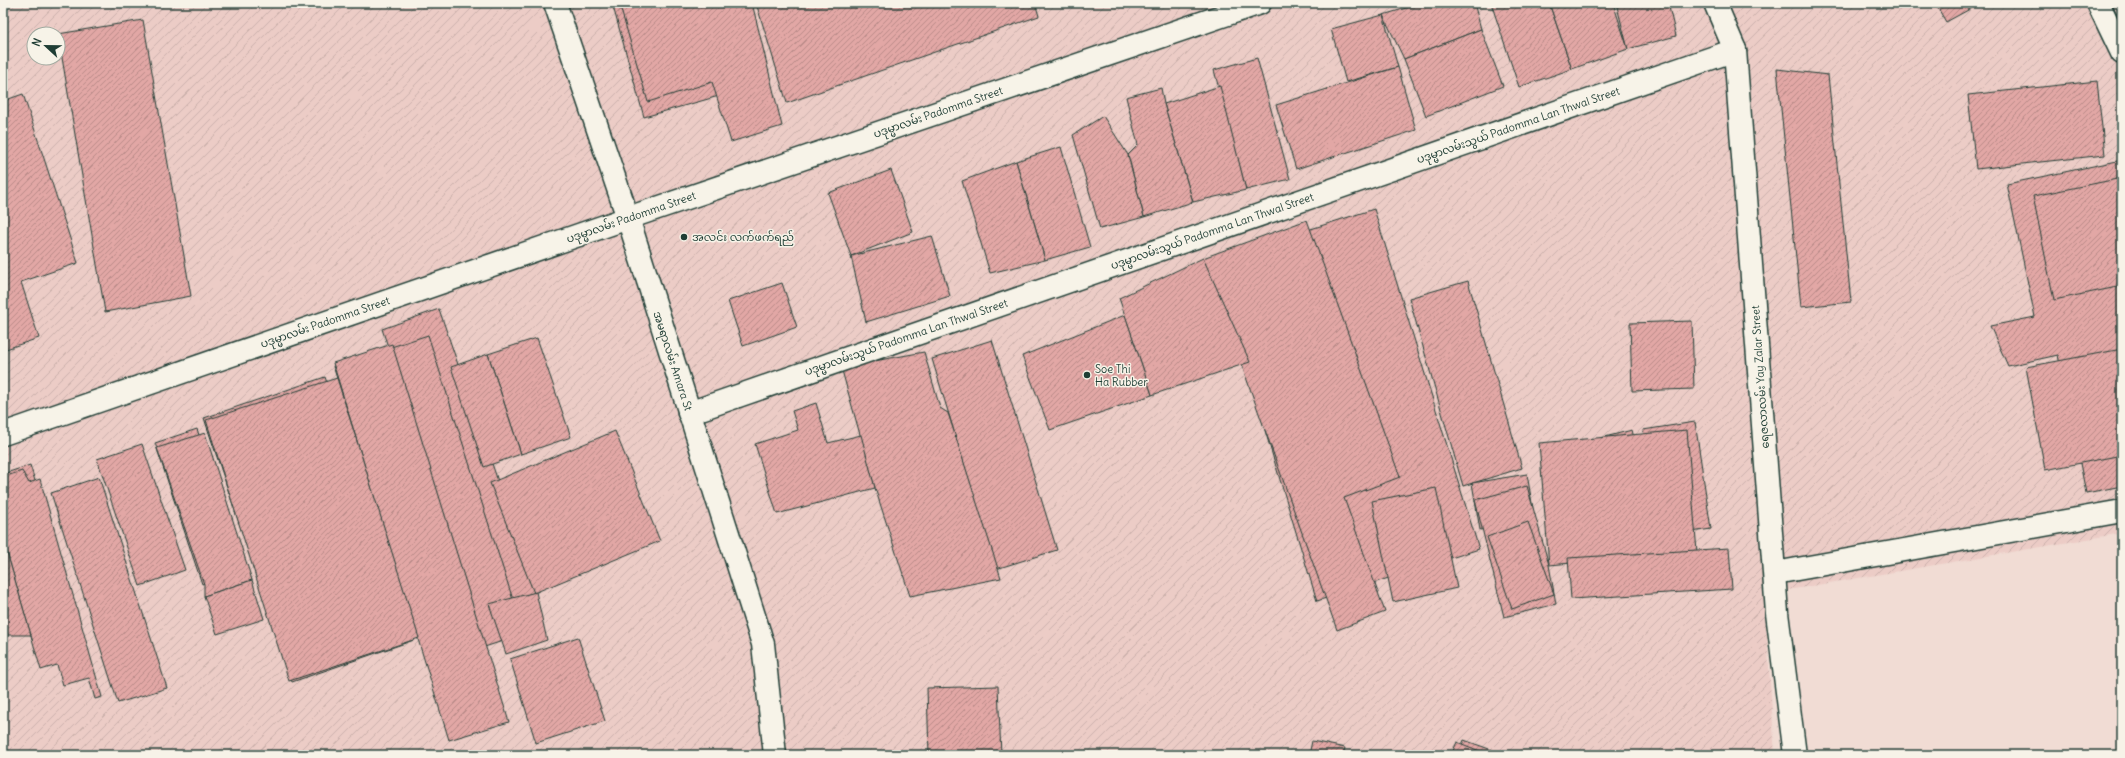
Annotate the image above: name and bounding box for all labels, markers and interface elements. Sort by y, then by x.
north arrow [26,26,66,66]
text: N [29,36,45,48]
street label: ပဒုမ္မာလမ်း Padomma Street [871,83,1006,143]
street label: ပဒုမ္မာလမ်းသွယ် Padomma Lan Thwal Street [1415,83,1622,169]
street label: ပဒုမ္မာလမ်း Padomma Street [564,188,699,248]
street label: ပဒုမ္မာလမ်းသွယ် Padomma Lan Thwal Street [1109,189,1316,275]
place label: အလင်း လက်ဖက်ရည် [692,230,794,246]
marker: အလင်း လက်ဖက်ရည် [679,232,689,242]
street label: ပဒုမ္မာလမ်း Padomma Street [258,293,393,353]
street label: ပဒုမ္မာလမ်းသွယ် Padomma Lan Thwal Street [803,295,1010,381]
street label: ရေဇလာလမ်း Yay Zalar Street [1748,305,1774,449]
street label: အမရာလမ်း Amara St [648,309,696,413]
place label: Soe Thi Ha Rubber [1095,362,1148,389]
marker: Soe Thi Ha Rubber [1082,370,1092,380]

